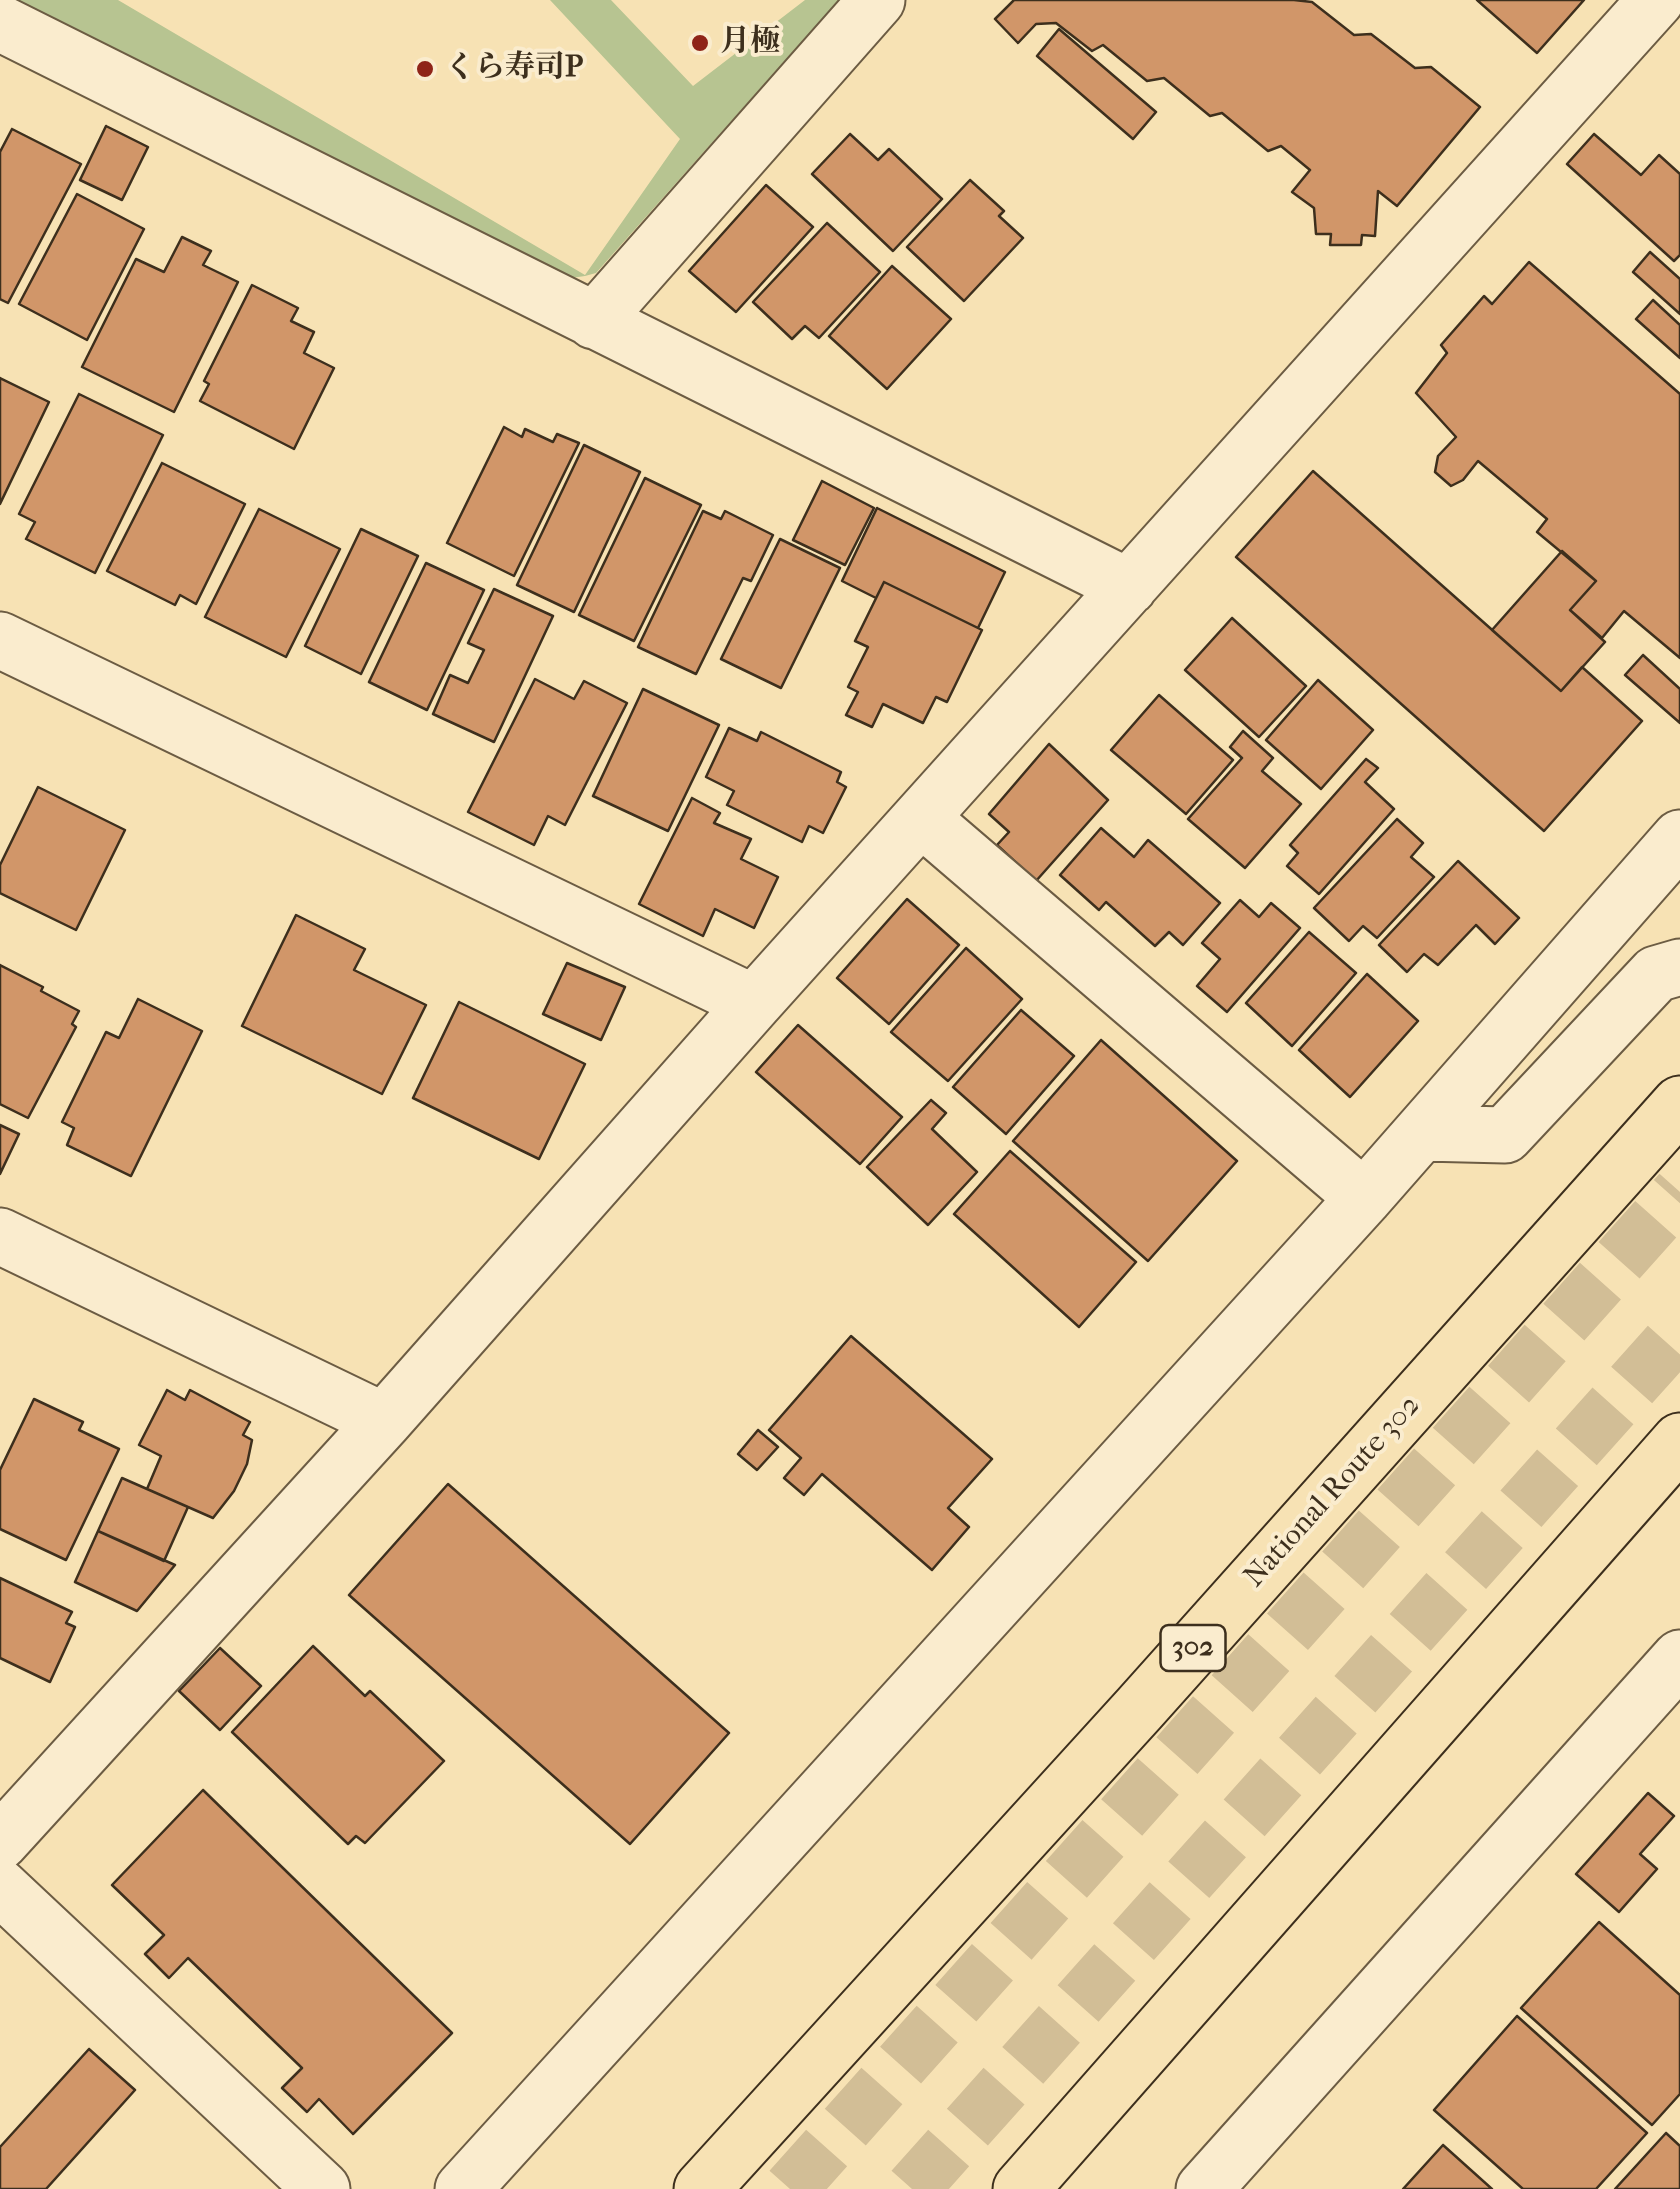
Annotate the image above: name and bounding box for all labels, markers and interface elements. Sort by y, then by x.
place label: 月極 [720,25,780,61]
marker: 月極 [689,32,711,54]
place label: くら寿司P [445,51,583,87]
marker: くら寿司P [414,58,436,80]
street label: National Route 302 [1237,1389,1429,1595]
road number: 302 [1160,1625,1226,1671]

